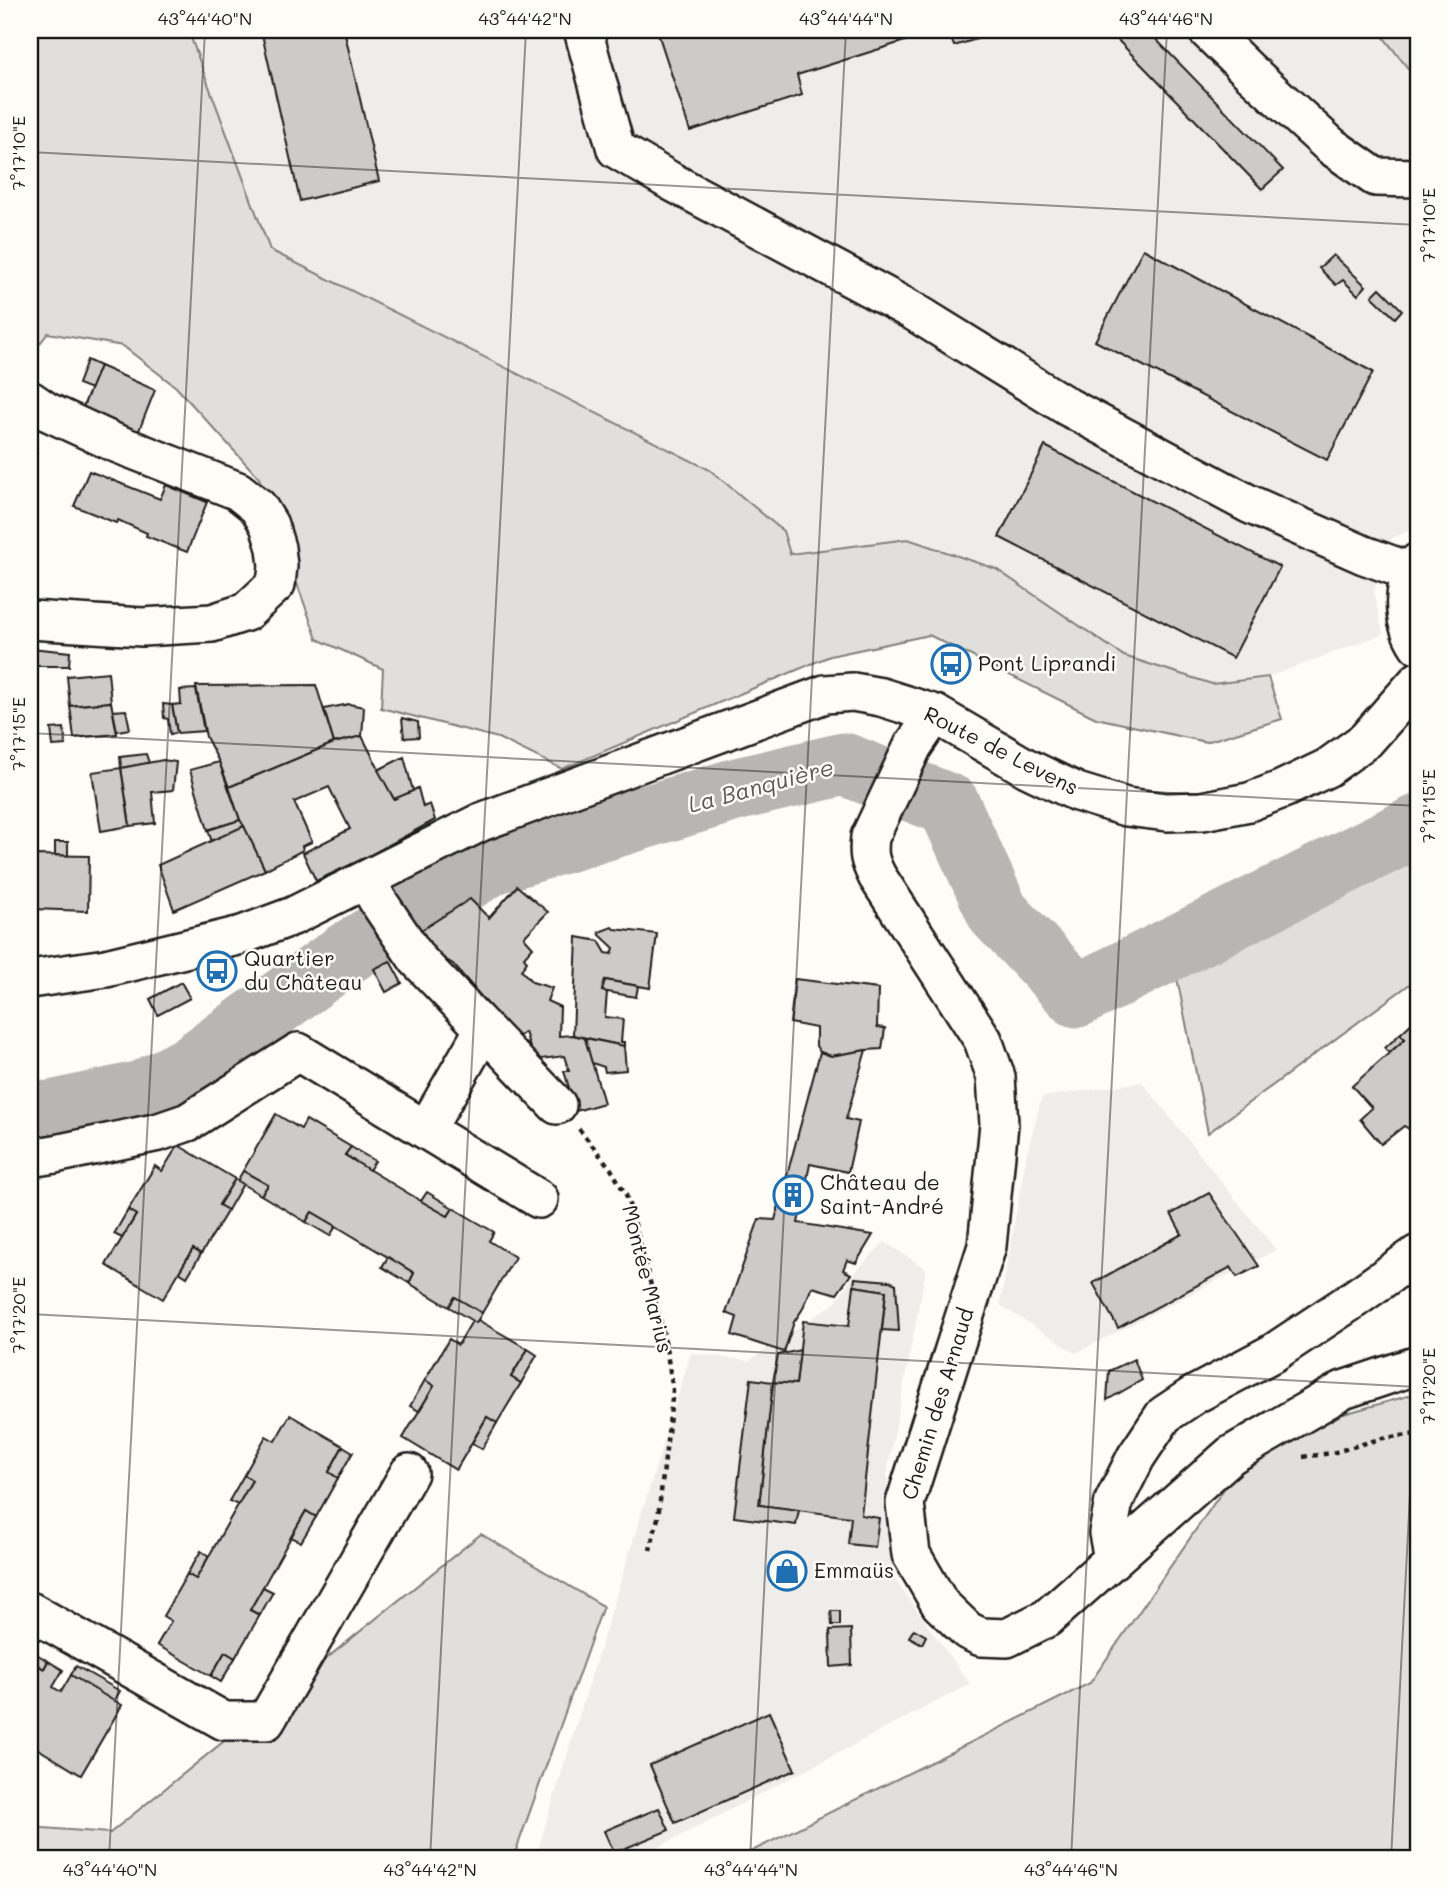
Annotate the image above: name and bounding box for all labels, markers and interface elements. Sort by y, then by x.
text: 43°44'40"N [158,6,252,30]
text: 43°44'42"N [478,6,572,30]
text: 43°44'44"N [799,6,893,30]
text: 43°44'46"N [1119,6,1213,30]
text: 7°17'10"E [6,116,30,190]
text: 7°17'10"E [1416,188,1440,262]
bus stop icon: Pont Liprandi [930,643,972,685]
place label: Pont Liprandi [978,649,1116,676]
text: 7°17'15"E [6,697,30,771]
street label: Route de Levens [920,699,1083,800]
water label: La Banquière [685,751,837,819]
text: 7°17'15"E [1416,769,1440,843]
place label: Quartier du Château [244,944,362,995]
bus stop icon: Quartier du Château [196,950,238,992]
place label: Château de Saint-André [820,1168,944,1219]
building icon: Château de Saint-André [772,1174,814,1216]
street label: Montée Marius [617,1202,680,1355]
text: 7°17'20"E [6,1277,30,1353]
street label: Chemin des Arnaud [895,1304,979,1503]
text: 7°17'20"E [1416,1348,1440,1424]
shop icon: Emmaüs [766,1550,808,1592]
place label: Emmaüs [814,1556,894,1583]
text: 43°44'40"N [63,1857,157,1881]
text: 43°44'42"N [383,1857,477,1881]
text: 43°44'44"N [704,1857,798,1881]
text: 43°44'46"N [1024,1857,1118,1881]

